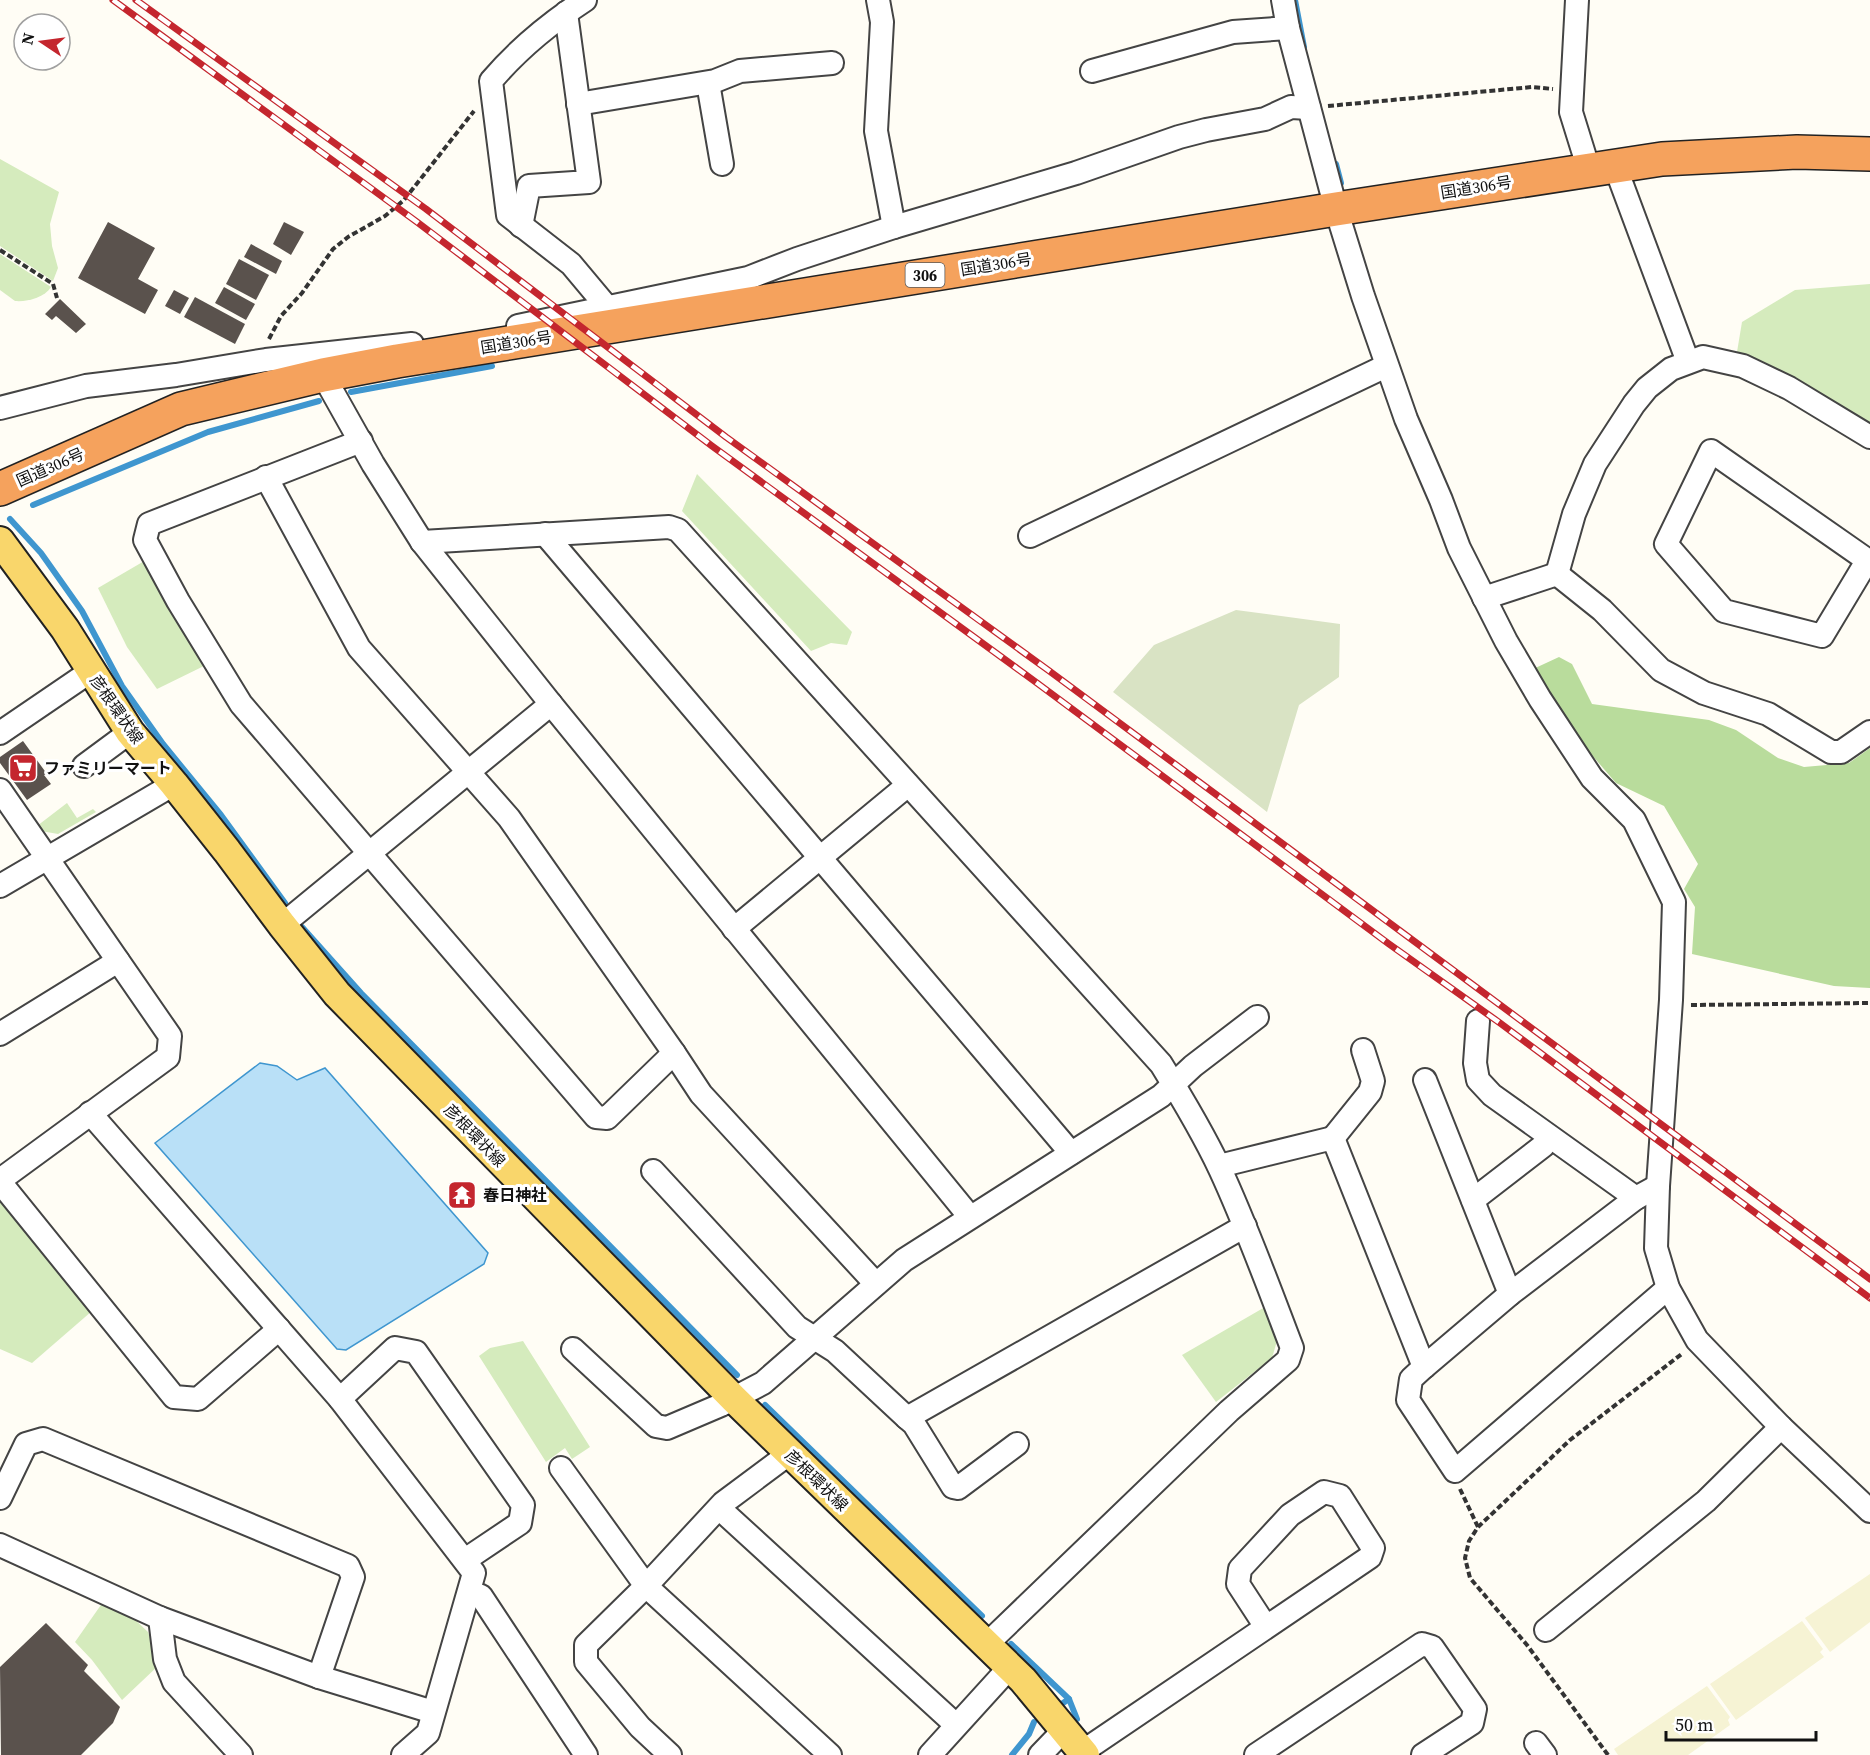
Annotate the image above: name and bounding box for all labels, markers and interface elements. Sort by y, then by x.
north arrow [12,12,72,72]
text: N [15,30,39,47]
street label: 国道306号 [1439,171,1513,203]
street label: 国道306号 [959,248,1033,280]
road number: 306 [906,263,944,287]
street label: 国道306号 [479,326,553,358]
street label: 国道306号 [13,442,87,492]
street label: 彦根環状線 [85,670,149,748]
supermarket icon: ファミリーマート [7,752,39,784]
place label: ファミリーマート [44,757,172,779]
street label: 彦根環状線 [439,1099,511,1171]
temple icon: 春日神社 [446,1179,478,1211]
place label: 春日神社 [483,1184,547,1206]
street label: 彦根環状線 [781,1444,853,1516]
scale bar [1666,1704,1816,1742]
text: 50 m [1675,1712,1713,1737]

